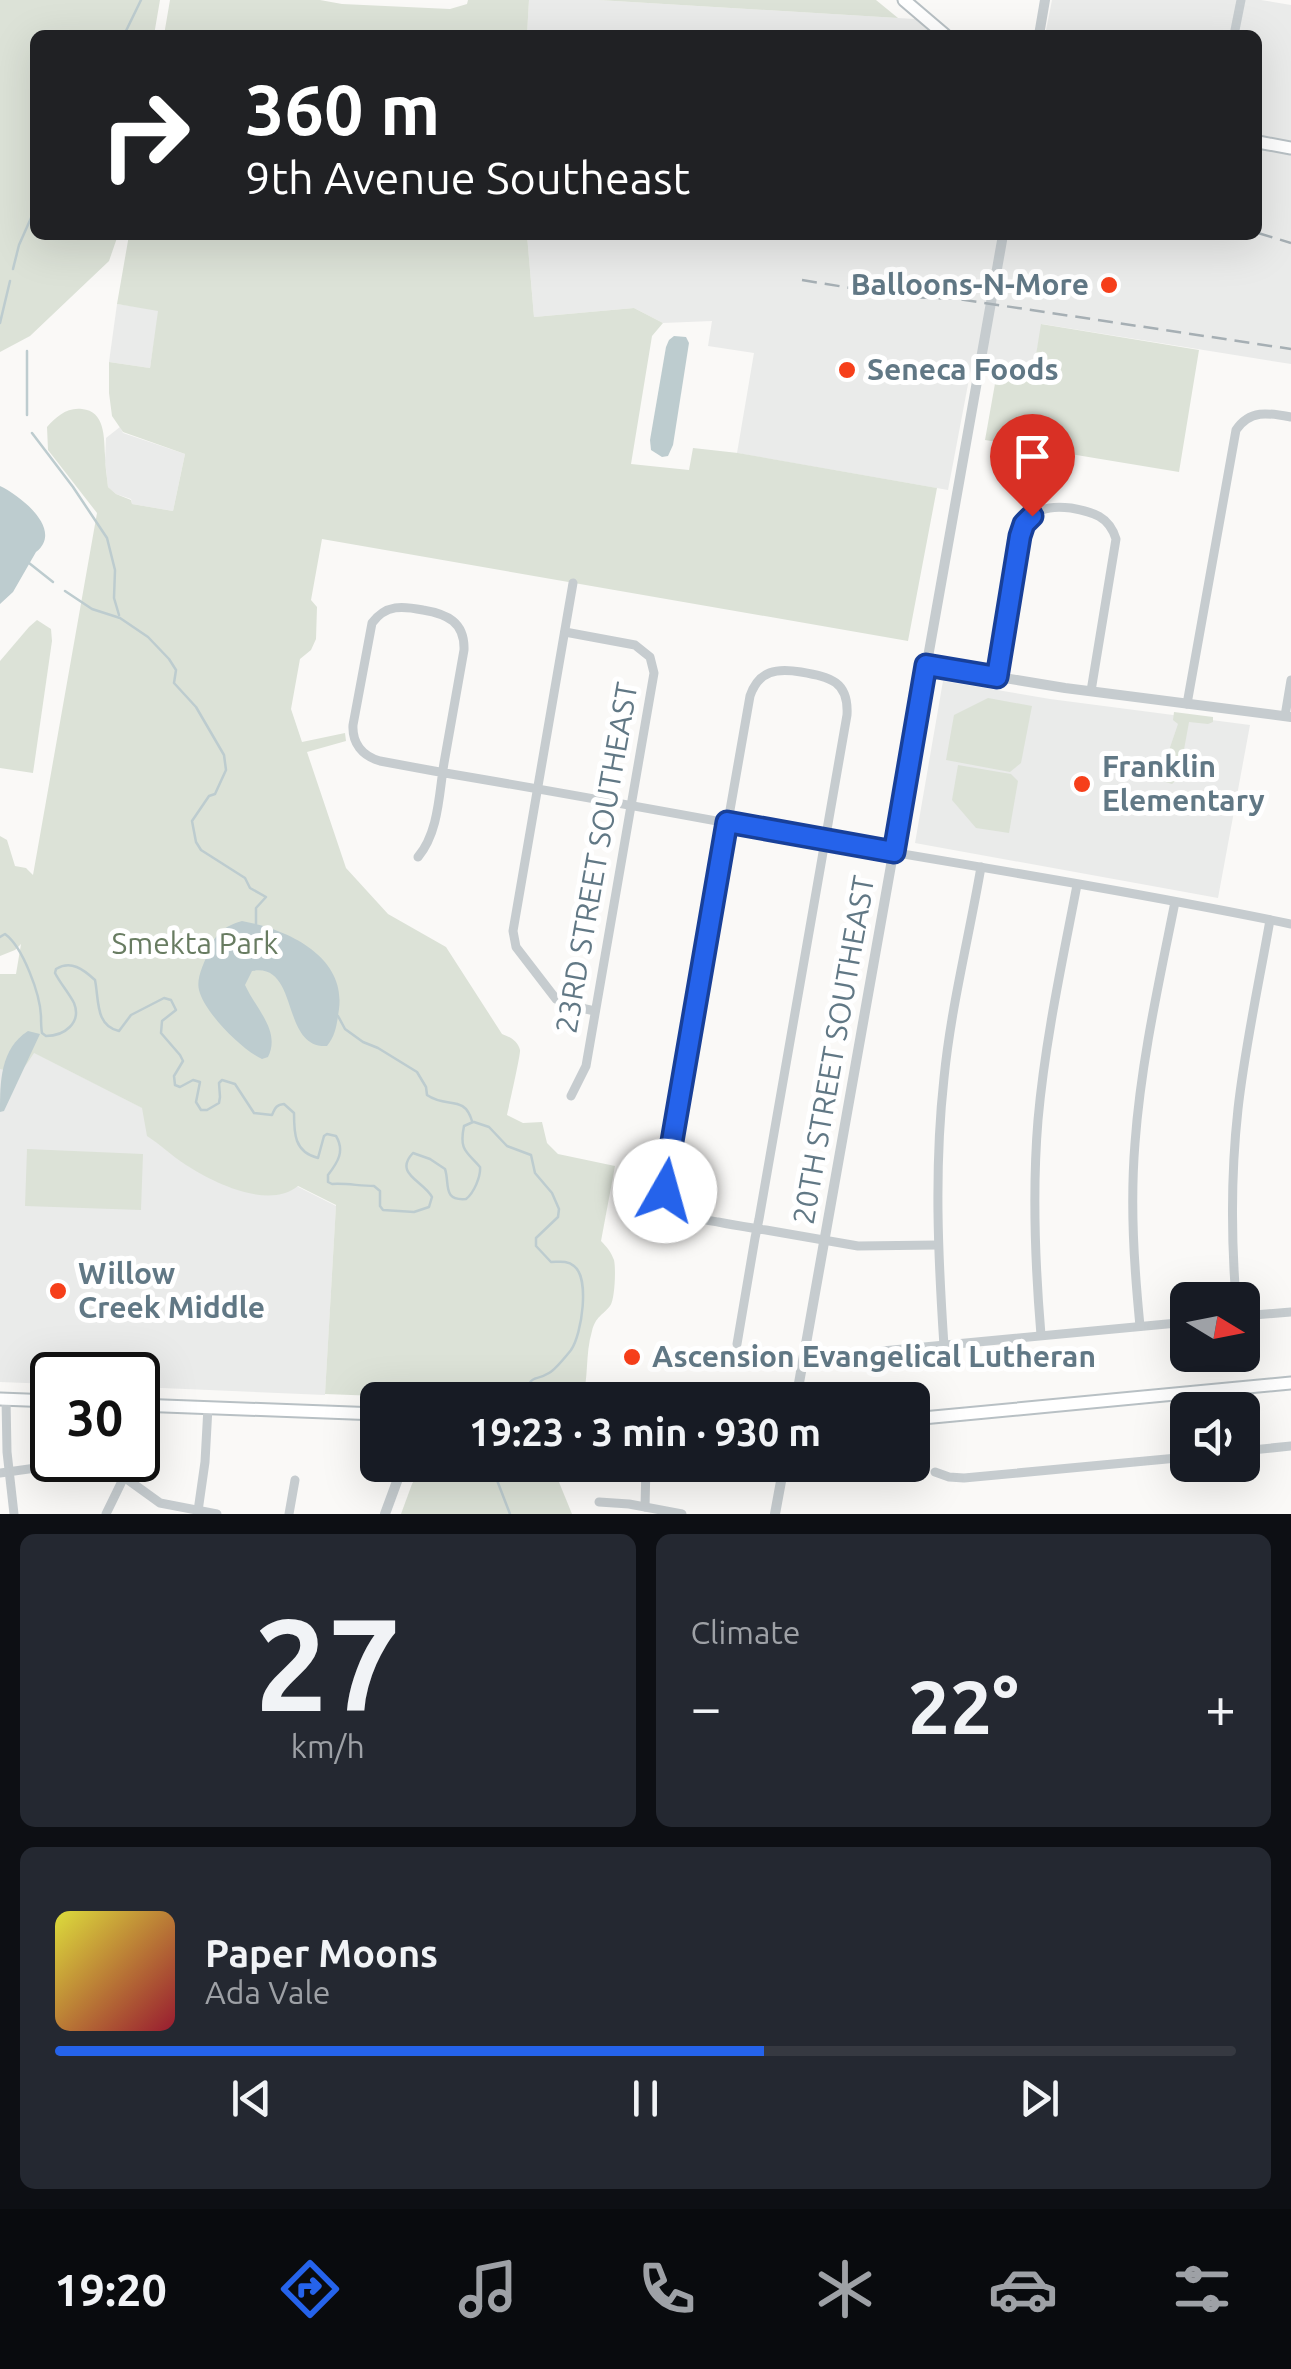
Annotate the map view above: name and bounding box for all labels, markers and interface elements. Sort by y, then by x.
icon: right [80,70,210,200]
text: 360 m [245,70,440,148]
text: 9th Avenue Southeast [245,152,690,203]
place label: Balloons-N-More [851,267,1089,301]
marker: Balloons-N-More [1098,274,1120,296]
place label: Seneca Foods [867,352,1059,386]
marker: Seneca Foods [836,359,858,381]
pin [990,414,1075,517]
icon: arrive [1005,429,1060,484]
street label: 23RD STREET SOUTHEAST [548,679,644,1036]
place label: Franklin Elementary [1102,749,1265,817]
marker: Franklin Elementary [1071,773,1093,795]
street label: 20TH STREET SOUTHEAST [786,873,880,1227]
park label: Smekta Park [112,926,278,960]
position arrow [613,1139,717,1243]
place label: Willow Creek Middle [78,1256,265,1324]
marker: Willow Creek Middle [47,1280,69,1302]
north arrow [1170,1282,1260,1372]
map controls [1170,1282,1260,1482]
place label: Ascension Evangelical Lutheran [652,1339,1096,1373]
marker: Ascension Evangelical Lutheran [621,1346,643,1368]
speed limit sign: 30 [30,1352,160,1482]
button: sound [1170,1392,1260,1482]
text: 19:23 · 3 min · 930 m [469,1411,821,1453]
text: 27 [254,1590,401,1736]
text: Climate [691,1614,801,1650]
text: 22° [908,1664,1019,1748]
text: − [691,1676,722,1737]
text: + [1205,1676,1236,1737]
text: km/h [291,1728,365,1764]
text: Paper Moons [205,1932,438,1974]
text: Ada Vale [205,1974,331,2010]
icon: previous [224,2071,279,2126]
icon: pause [618,2071,673,2126]
icon: next [1012,2071,1067,2126]
icon: directions [275,2254,345,2324]
icon: music [453,2254,523,2324]
icon: phone [632,2254,702,2324]
icon: climate [810,2254,880,2324]
icon: car [988,2254,1058,2324]
icon: filters [1167,2254,1237,2324]
text: 19:20 [54,2264,167,2315]

